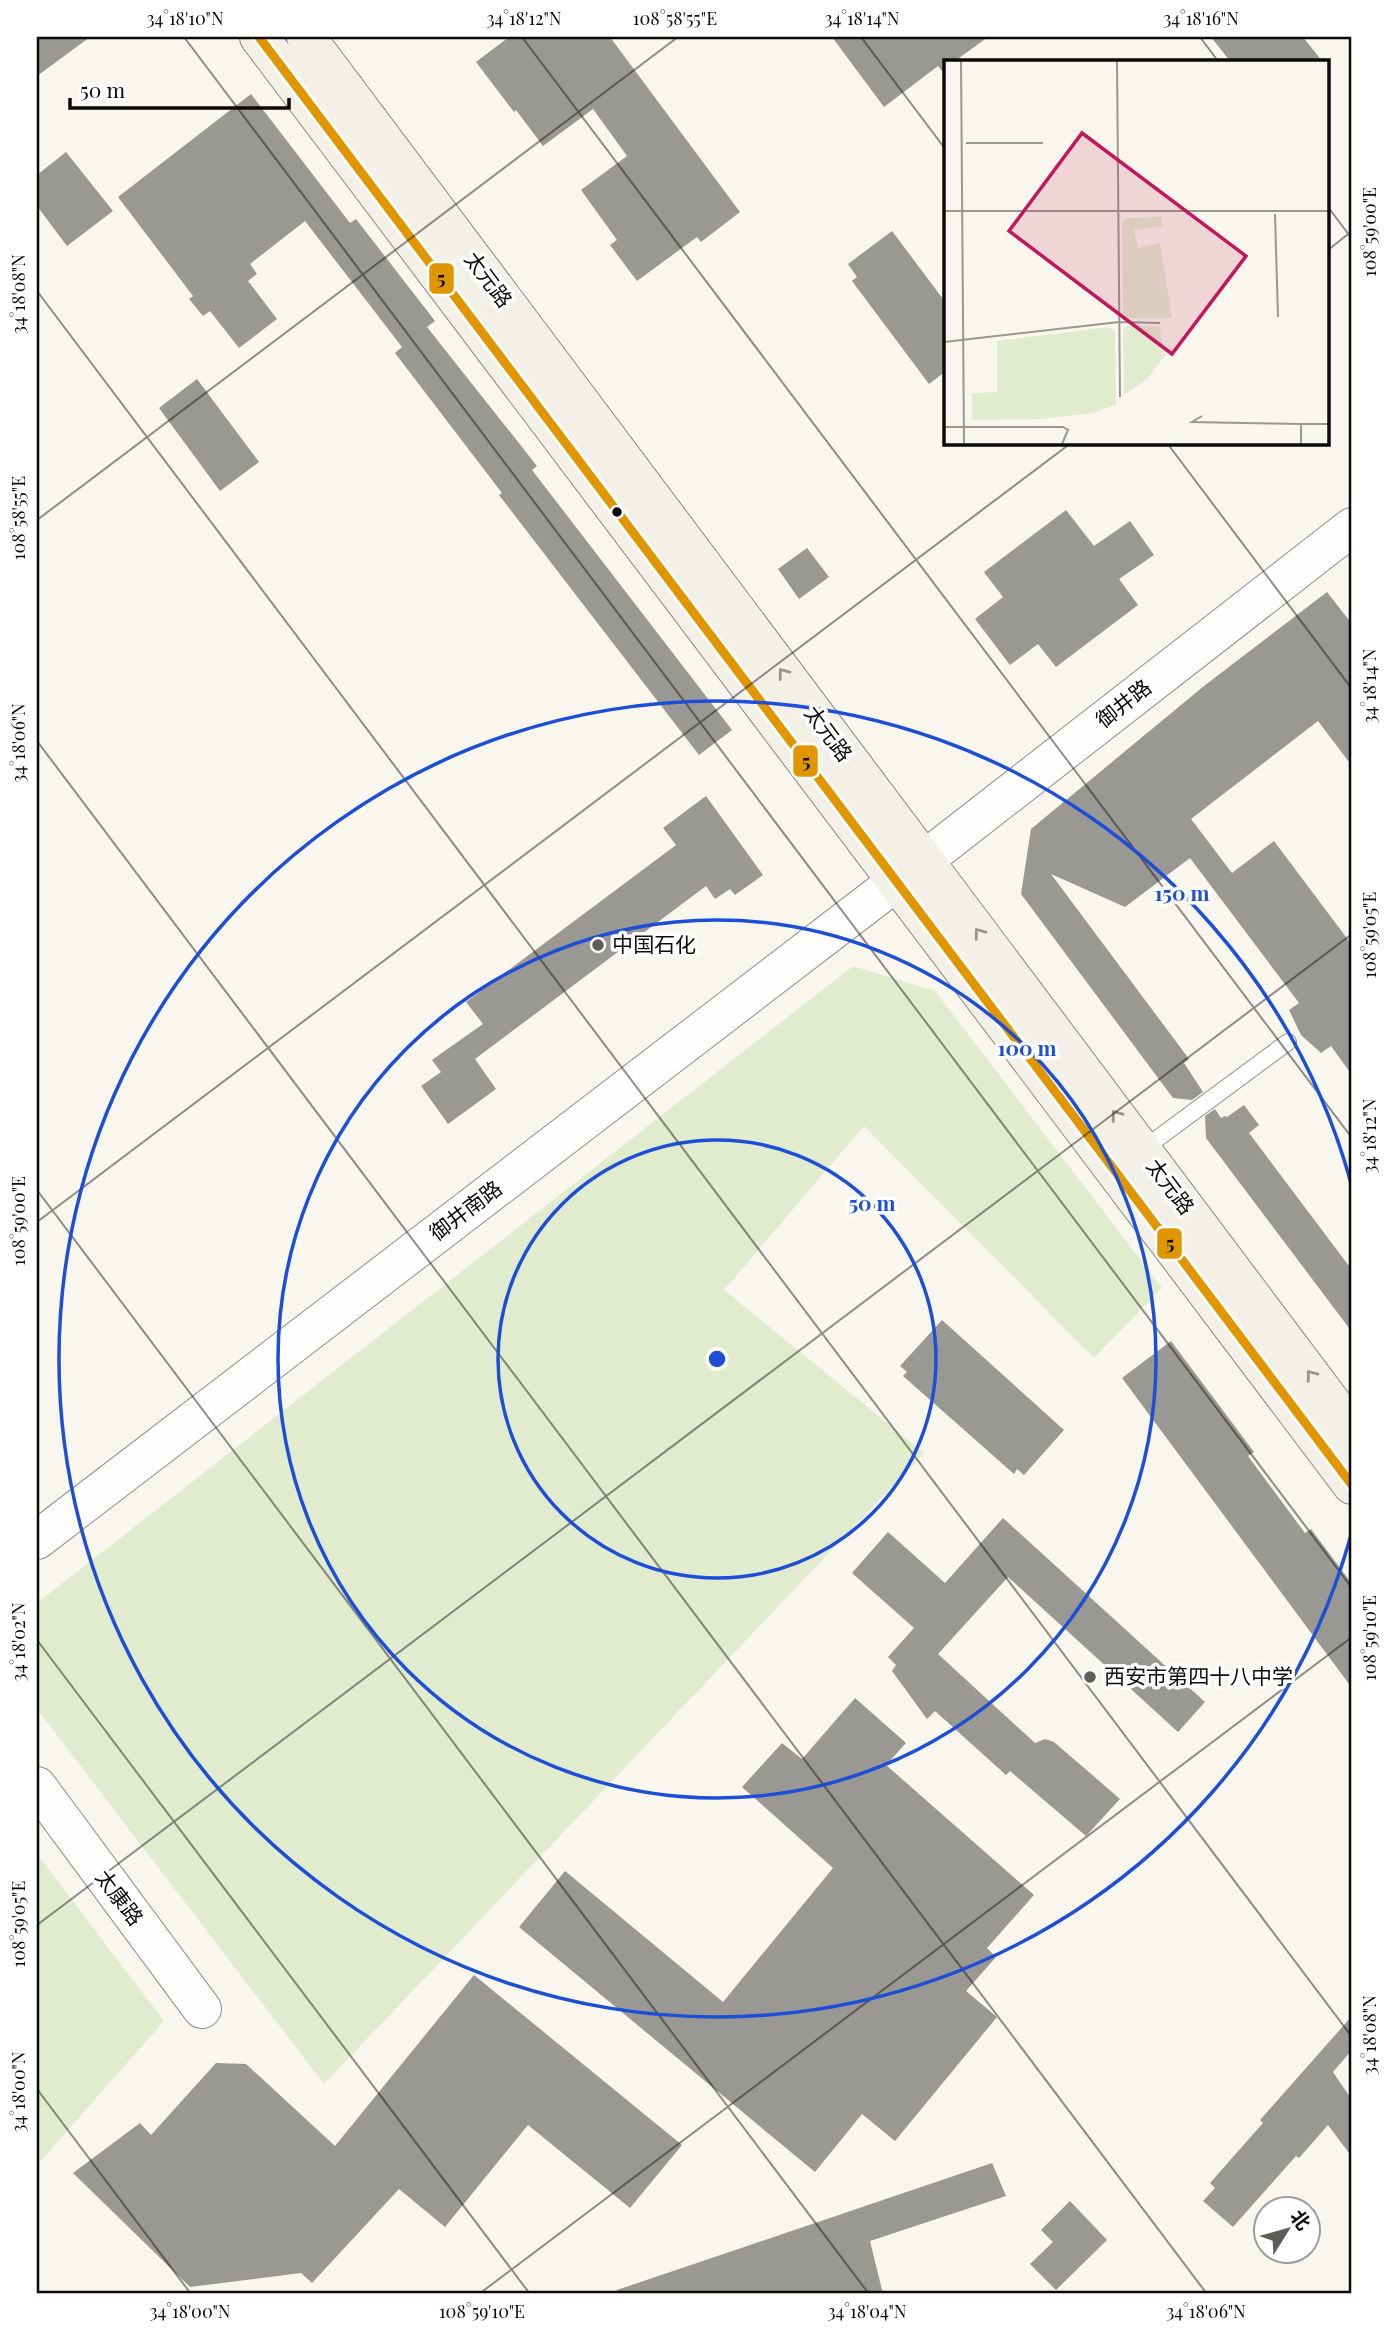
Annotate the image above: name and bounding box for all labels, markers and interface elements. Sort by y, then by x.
text: 34°18'10"N [146,6,224,30]
text: 34°18'12"N [486,6,562,30]
text: 108°58'55"E [633,6,717,30]
text: 34°18'14"N [824,6,900,30]
text: 34°18'16"N [1163,6,1239,30]
inset map [944,60,1330,444]
scale bar [70,66,289,110]
text: 50 m [80,75,126,103]
text: 108°59'00"E [1357,187,1381,277]
street label: 太元路 [459,245,520,312]
text: 34°18'08"N [6,254,30,334]
line badge: 5 [428,262,455,295]
text: 5 [437,264,446,290]
text: 108°58'55"E [6,476,30,560]
unlabelled marker [610,505,624,519]
text: 34°18'14"N [1357,648,1381,724]
one-way arrow [779,669,791,681]
street label: 御井路 [1089,672,1156,733]
street label: 太元路 [799,699,860,766]
text: 34°18'06"N [6,703,30,783]
line badge: 5 [792,744,819,778]
text: 5 [802,747,811,773]
text: 150 m [1155,878,1209,906]
text: 108°59'05"E [1357,892,1381,978]
place label: 中国石化 [612,929,696,957]
one-way arrow [974,929,987,941]
marker: 中国石化 [590,937,606,953]
text: 100 m [997,1033,1057,1061]
text: 34°18'12"N [1357,1098,1381,1174]
one-way arrow [1111,1110,1124,1123]
street label: 太元路 [1141,1152,1202,1219]
street label: 御井南路 [423,1173,507,1246]
text: 108°59'00"E [6,1176,30,1266]
text: 50 m [848,1188,896,1216]
line badge: 5 [1156,1227,1183,1260]
text: 5 [1166,1229,1175,1255]
centre of rings [705,1347,729,1371]
one-way arrow [1307,1371,1320,1383]
text: 108°59'10"E [1357,1595,1381,1681]
text: 34°18'02"N [6,1602,30,1681]
place label: 西安市第四十八中学 [1104,1661,1293,1689]
marker: 西安市第四十八中学 [1082,1669,1098,1685]
street label: 太康路 [90,1863,151,1930]
text: 108°59'05"E [6,1881,30,1967]
text: 34°18'08"N [1357,1995,1381,2075]
text: 34°18'00"N [6,2051,30,2133]
north arrow [1252,2194,1322,2264]
text: 北 [1285,2204,1317,2235]
text: 34°18'00"N [149,2299,231,2323]
text: 108°59'10"E [439,2299,525,2323]
text: 34°18'04"N [828,2299,907,2323]
text: 34°18'06"N [1166,2299,1246,2323]

